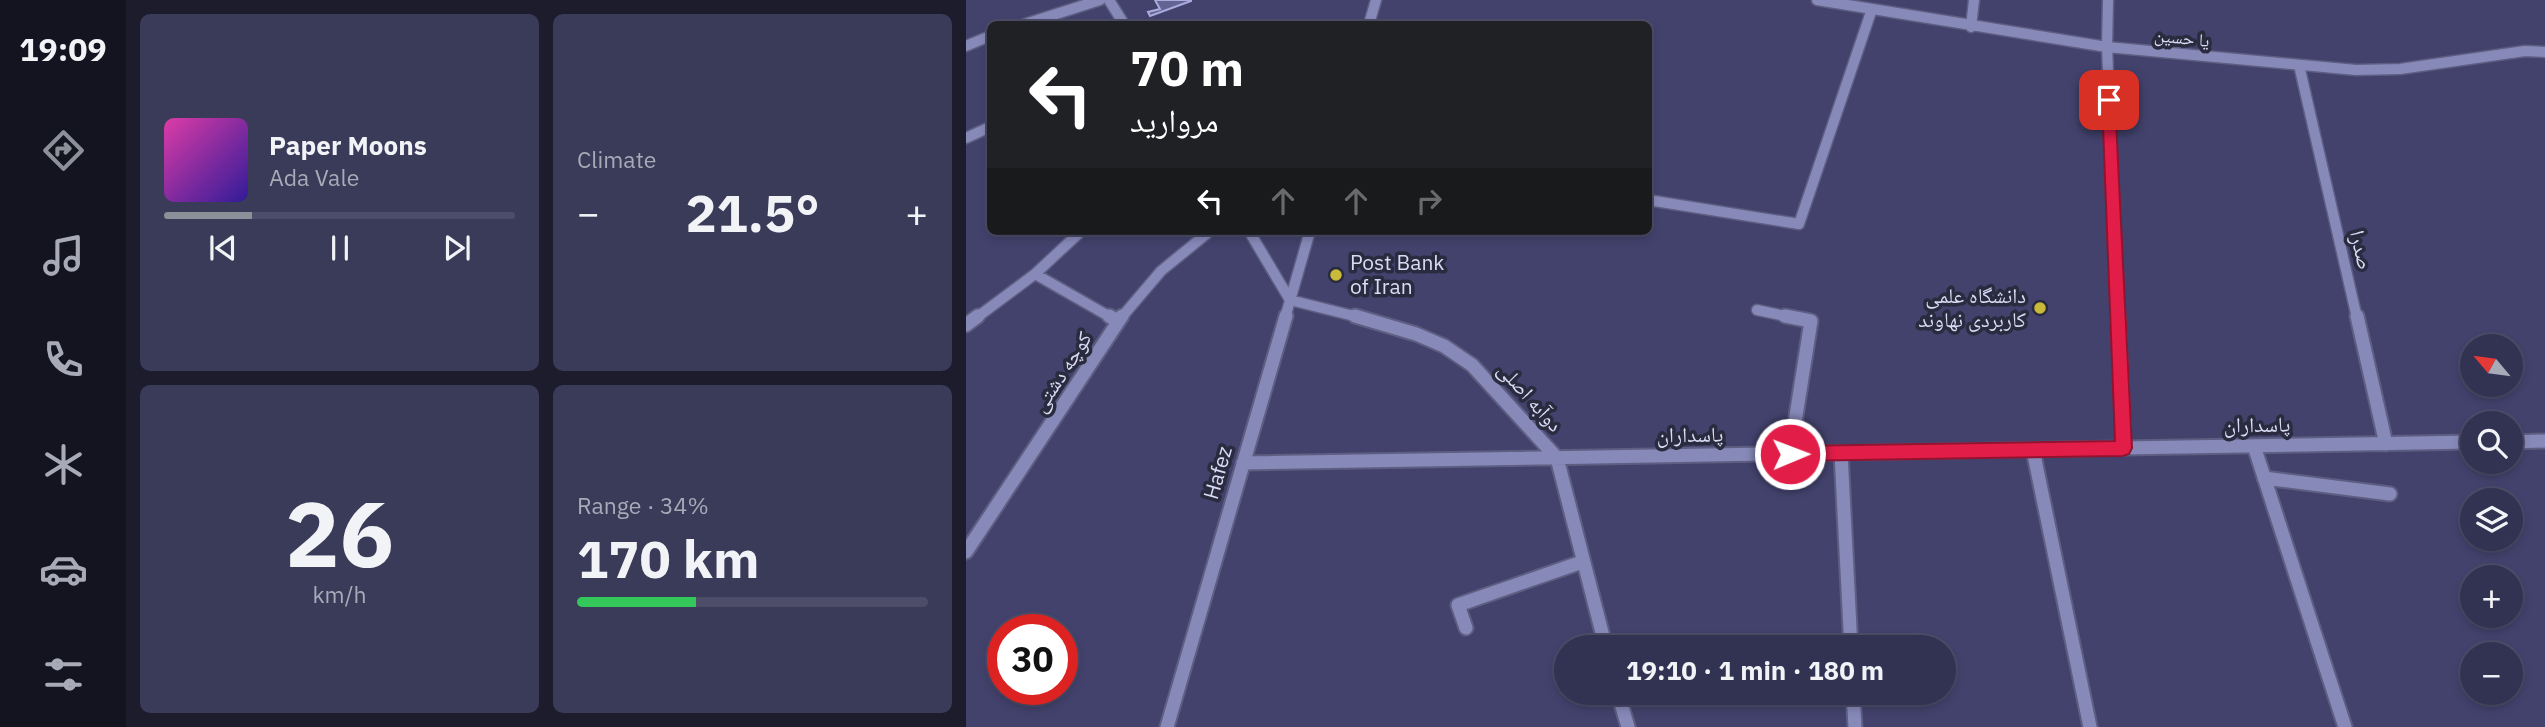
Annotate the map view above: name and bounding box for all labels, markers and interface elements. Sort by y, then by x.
street label: یا حسین [2153,23,2211,52]
text: 19:09 [19,28,107,70]
text: 70 m [1130,36,1244,99]
icon: left [1015,49,1106,140]
pin [2079,70,2139,130]
icon: arrive [2090,81,2128,119]
text: مروارید [1130,99,1219,141]
icon: directions [39,126,88,175]
text: Paper Moons [269,128,427,162]
text: Climate [577,144,656,174]
text: Ada Vale [269,162,359,192]
text: 21.5° [685,179,820,246]
icon: left [1191,182,1229,220]
icon: ahead [1264,182,1302,220]
icon: ahead [1337,182,1375,220]
icon: right [1410,182,1448,220]
text: − [577,188,600,237]
text: + [905,188,928,237]
street label: صدرا [2344,227,2380,272]
icon: previous [204,229,242,267]
icon: pause [321,229,359,267]
icon: next [438,229,476,267]
icon: music [39,231,88,280]
place label: Post Bank of Iran [1350,248,1444,300]
marker: Post Bank of Iran [1328,267,1344,283]
place label: دانشگاه علمی کاربردی نهاوند [1918,281,2026,333]
marker: دانشگاه علمی کاربردی نهاوند [2032,300,2048,316]
street label: کوچه دشتی [1025,326,1098,417]
north arrow [2460,334,2524,397]
map controls [2460,334,2523,705]
icon: phone [39,335,88,384]
street label: دوآبه اصلی [1492,355,1570,437]
street label: پاسداران [2223,409,2291,439]
button: search [2460,411,2523,474]
position arrow [1753,417,1827,491]
street label: پاسداران [1656,419,1724,449]
icon: climate [39,440,88,489]
street label: Hafez [1196,443,1238,503]
text: 26 [285,474,394,592]
button: layers [2460,488,2523,551]
text: Range · 34% [577,490,709,520]
text: 170 km [577,525,759,592]
icon: car [39,545,88,594]
button: + [2460,565,2523,628]
text: km/h [312,579,367,609]
speed limit sign: 30 [987,614,1078,705]
button: − [2460,642,2523,705]
icon: filters [39,650,88,699]
text: 19:10 · 1 min · 180 m [1626,653,1884,687]

